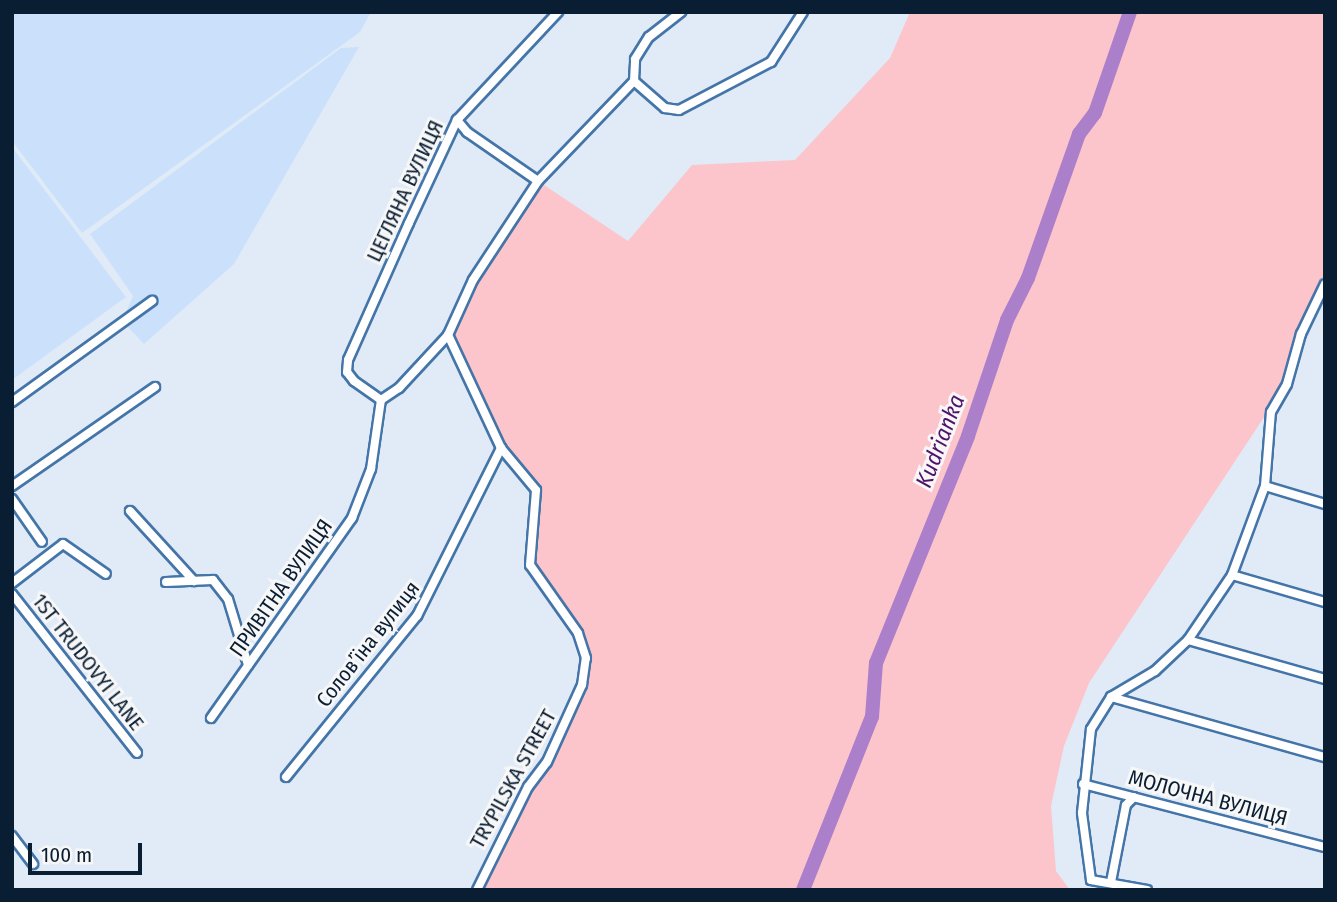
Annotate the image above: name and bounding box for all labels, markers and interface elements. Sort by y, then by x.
street label: ЦЕГЛЯНА ВУЛИЦЯ [361,116,449,266]
water label: Kudrianka [910,391,970,491]
street label: ПРИВІТНА ВУЛИЦЯ [224,514,338,662]
street label: Соловʼїна вулиця [311,576,425,712]
street label: 1ST TRUDOVYI LANE [27,589,149,735]
street label: TRYPILSKA STREET [465,705,561,853]
street label: МОЛОЧНА ВУЛИЦЯ [1126,765,1290,831]
scale bar [32,828,145,872]
text: 100 m [41,842,92,868]

